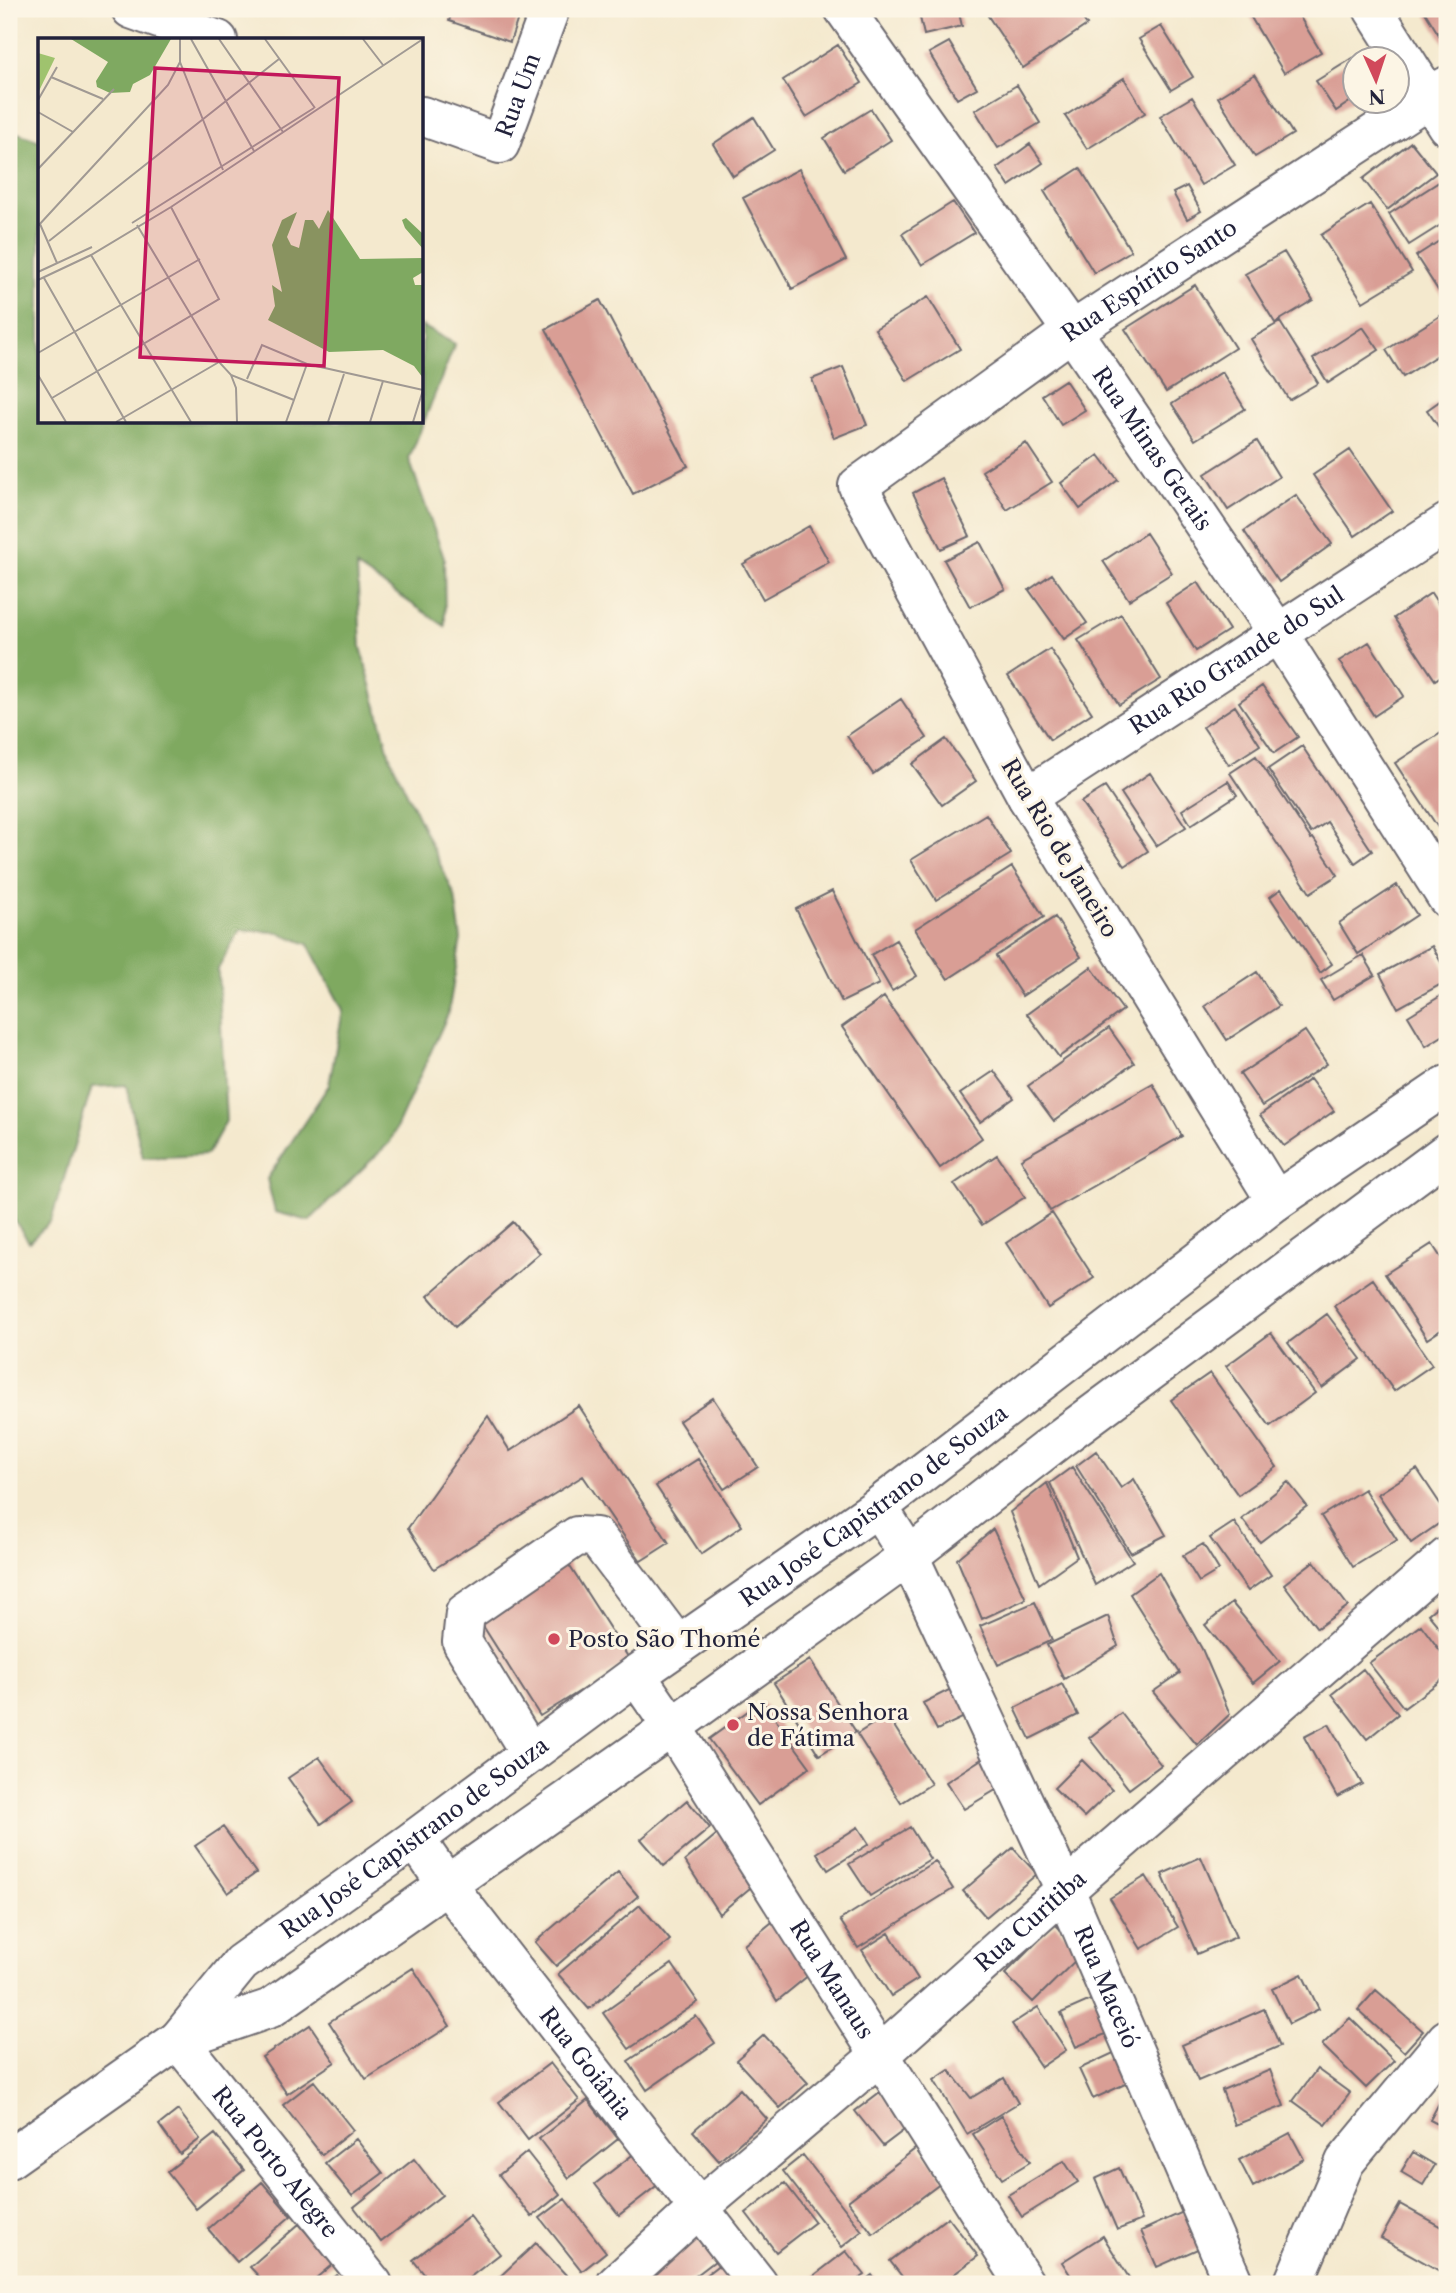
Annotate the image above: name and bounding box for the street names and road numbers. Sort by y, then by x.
street label: Rua Um [490,49,546,141]
street label: Rua Espírito Santo [1056,213,1242,348]
street label: Rua Minas Gerais [1087,361,1218,536]
street label: Rua Rio Grande do Sul [1124,580,1349,740]
street label: Rua Rio de Janeiro [996,753,1124,943]
street label: Rua José Capistrano de Souza [735,1398,1014,1613]
street label: Rua José Capistrano de Souza [275,1730,555,1945]
street label: Rua Curitiba [969,1864,1092,1978]
street label: Rua Manaus [784,1915,880,2044]
street label: Rua Maceió [1068,1921,1145,2052]
street label: Rua Goiânia [534,2002,639,2125]
street label: Rua Porto Alegre [206,2080,344,2243]

